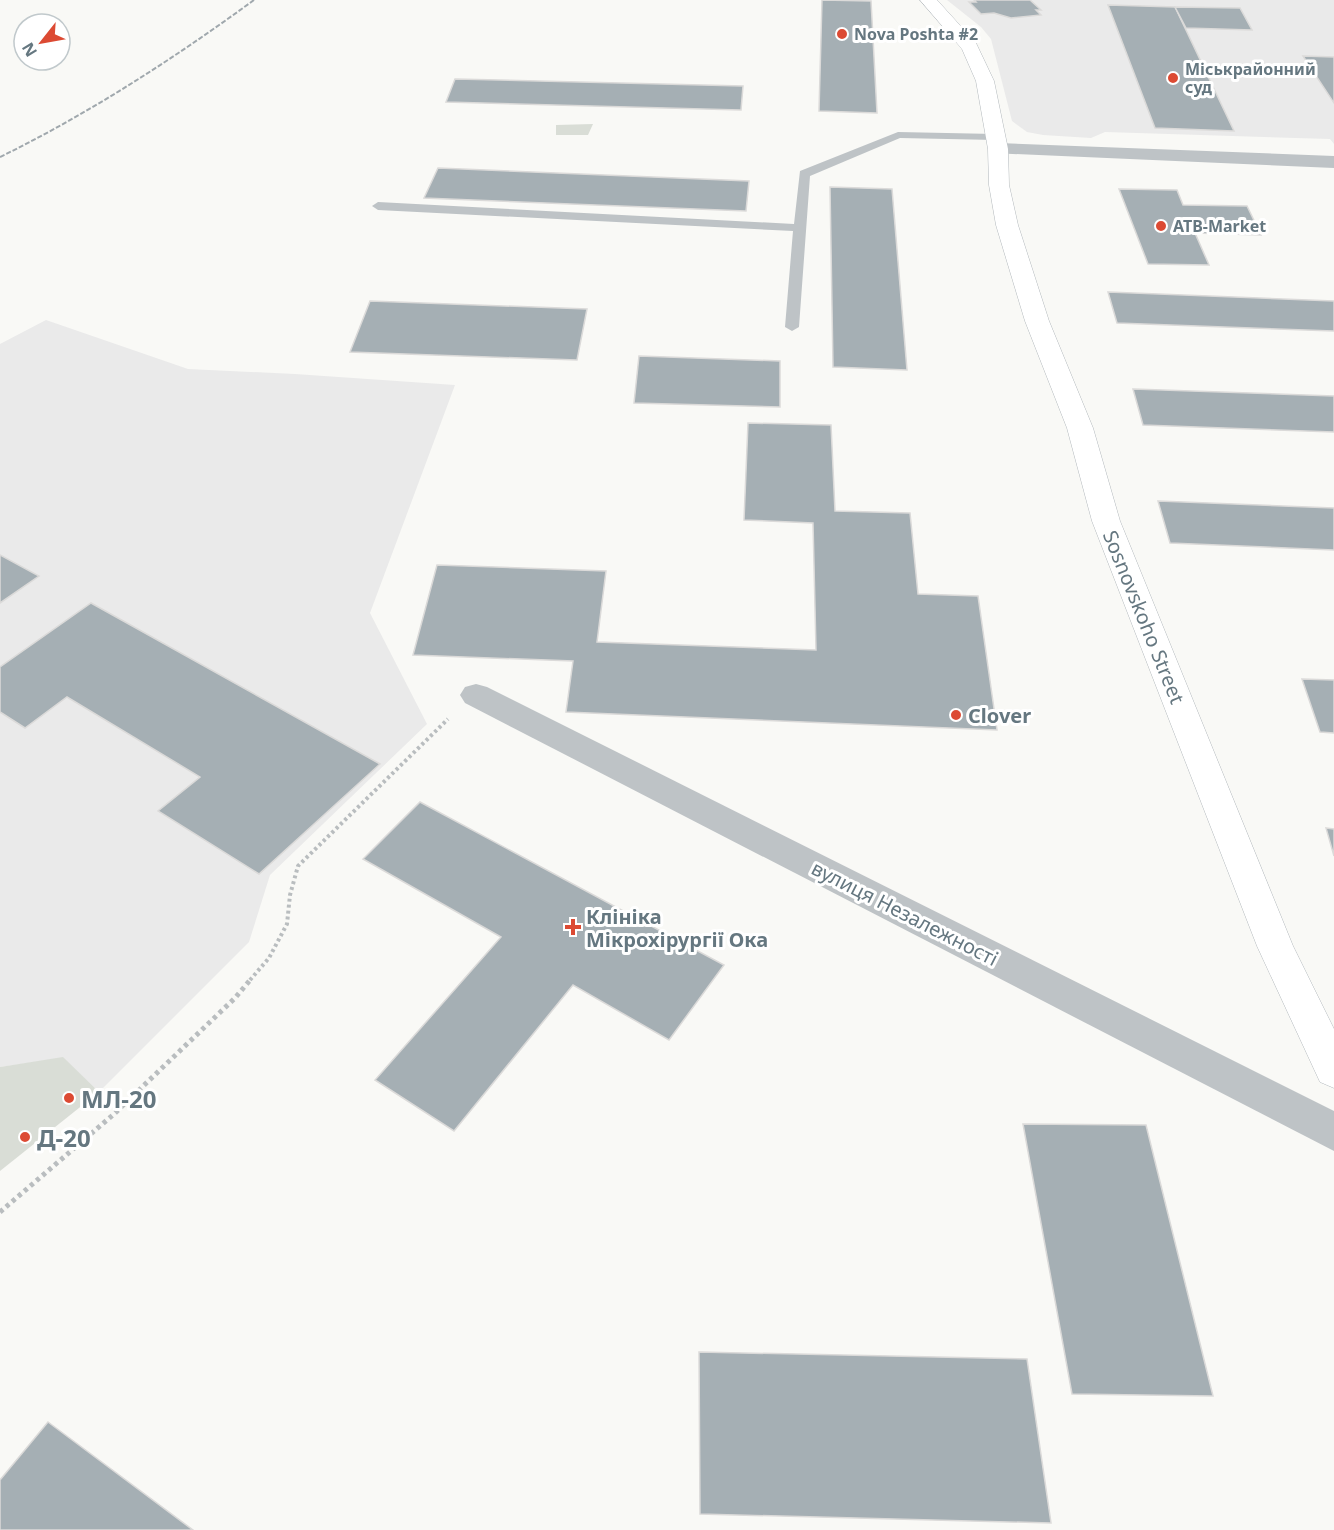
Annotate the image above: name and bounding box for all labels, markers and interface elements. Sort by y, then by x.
north arrow [12,12,72,72]
place label: Nova Poshta #2 [854,23,978,45]
marker: Nova Poshta #2 [835,27,849,41]
text: N [16,38,42,61]
place label: Міськрайонний суд [1185,58,1316,98]
marker: Міськрайонний суд [1166,71,1180,85]
place label: ATB-Market [1173,215,1266,237]
marker: ATB-Market [1154,219,1168,233]
street label: Sosnovskoho Street [1097,526,1191,708]
place label: Clover [968,702,1031,729]
marker: Clover [949,708,963,722]
street label: вулиця Незалежності [807,854,1003,972]
place label: Клініка Мікрохірургії Ока [586,903,768,953]
marker: Клініка Мікрохірургії Ока [564,918,582,936]
place label: МЛ-20 [81,1082,156,1115]
marker: МЛ-20 [62,1091,76,1105]
place label: Д-20 [37,1121,91,1154]
marker: Д-20 [18,1130,32,1144]

